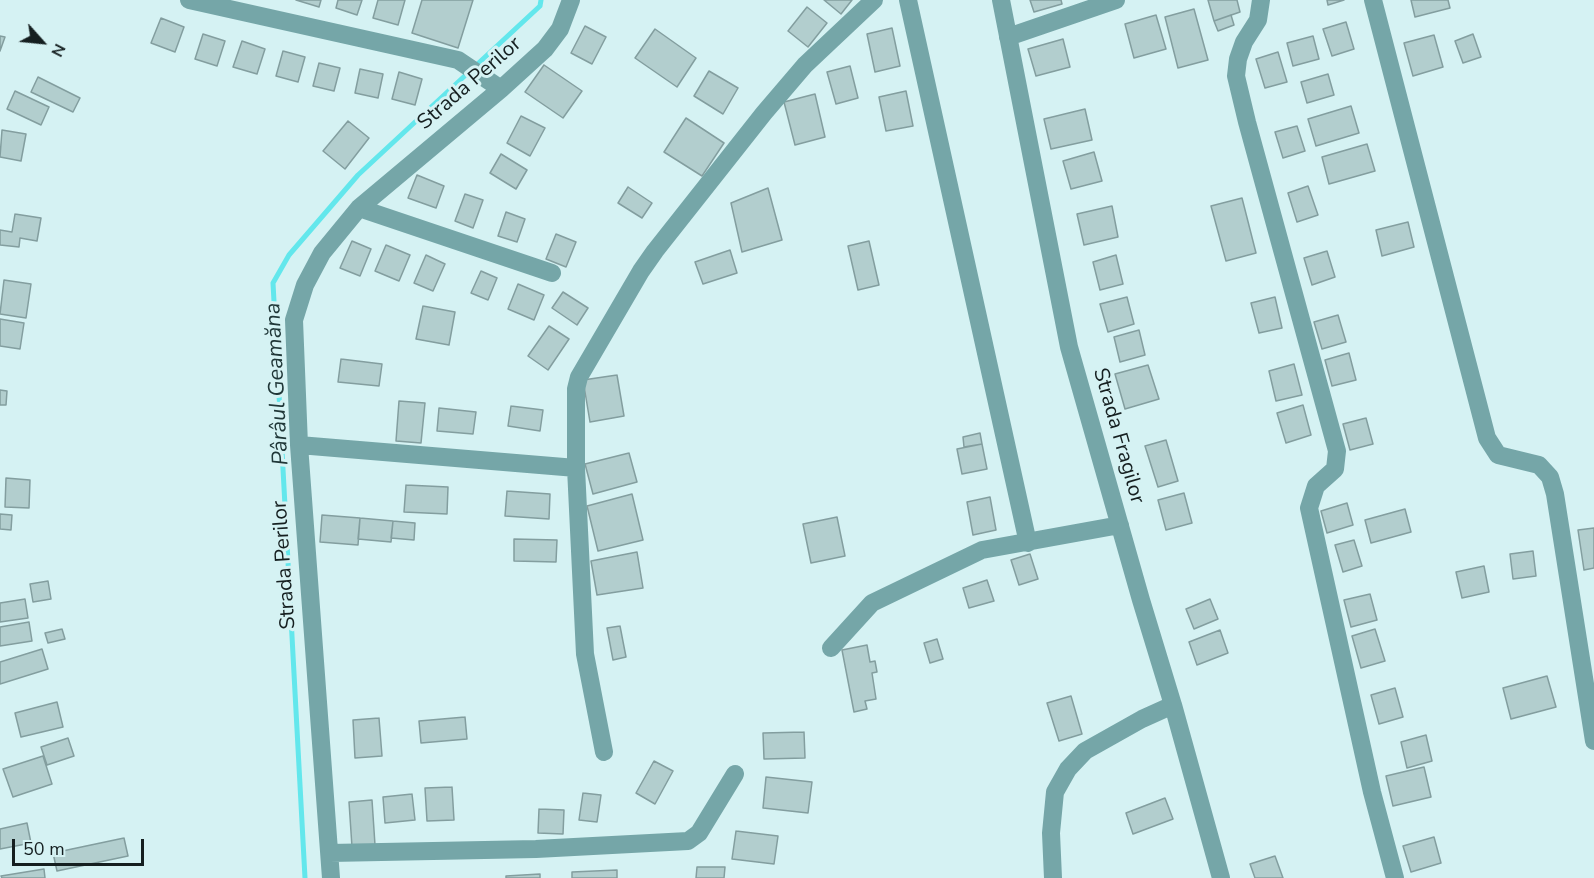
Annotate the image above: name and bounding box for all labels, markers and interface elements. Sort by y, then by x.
north arrow [12,12,72,72]
street label: Strada Perilor [413,32,527,136]
text: N [46,40,71,60]
water label: Pârâul Geamăna [261,302,295,466]
street label: Strada Fragilor [1087,365,1149,507]
street label: Strada Perilor [268,500,302,630]
scale bar [15,827,147,865]
text: 50 m [23,837,65,861]

